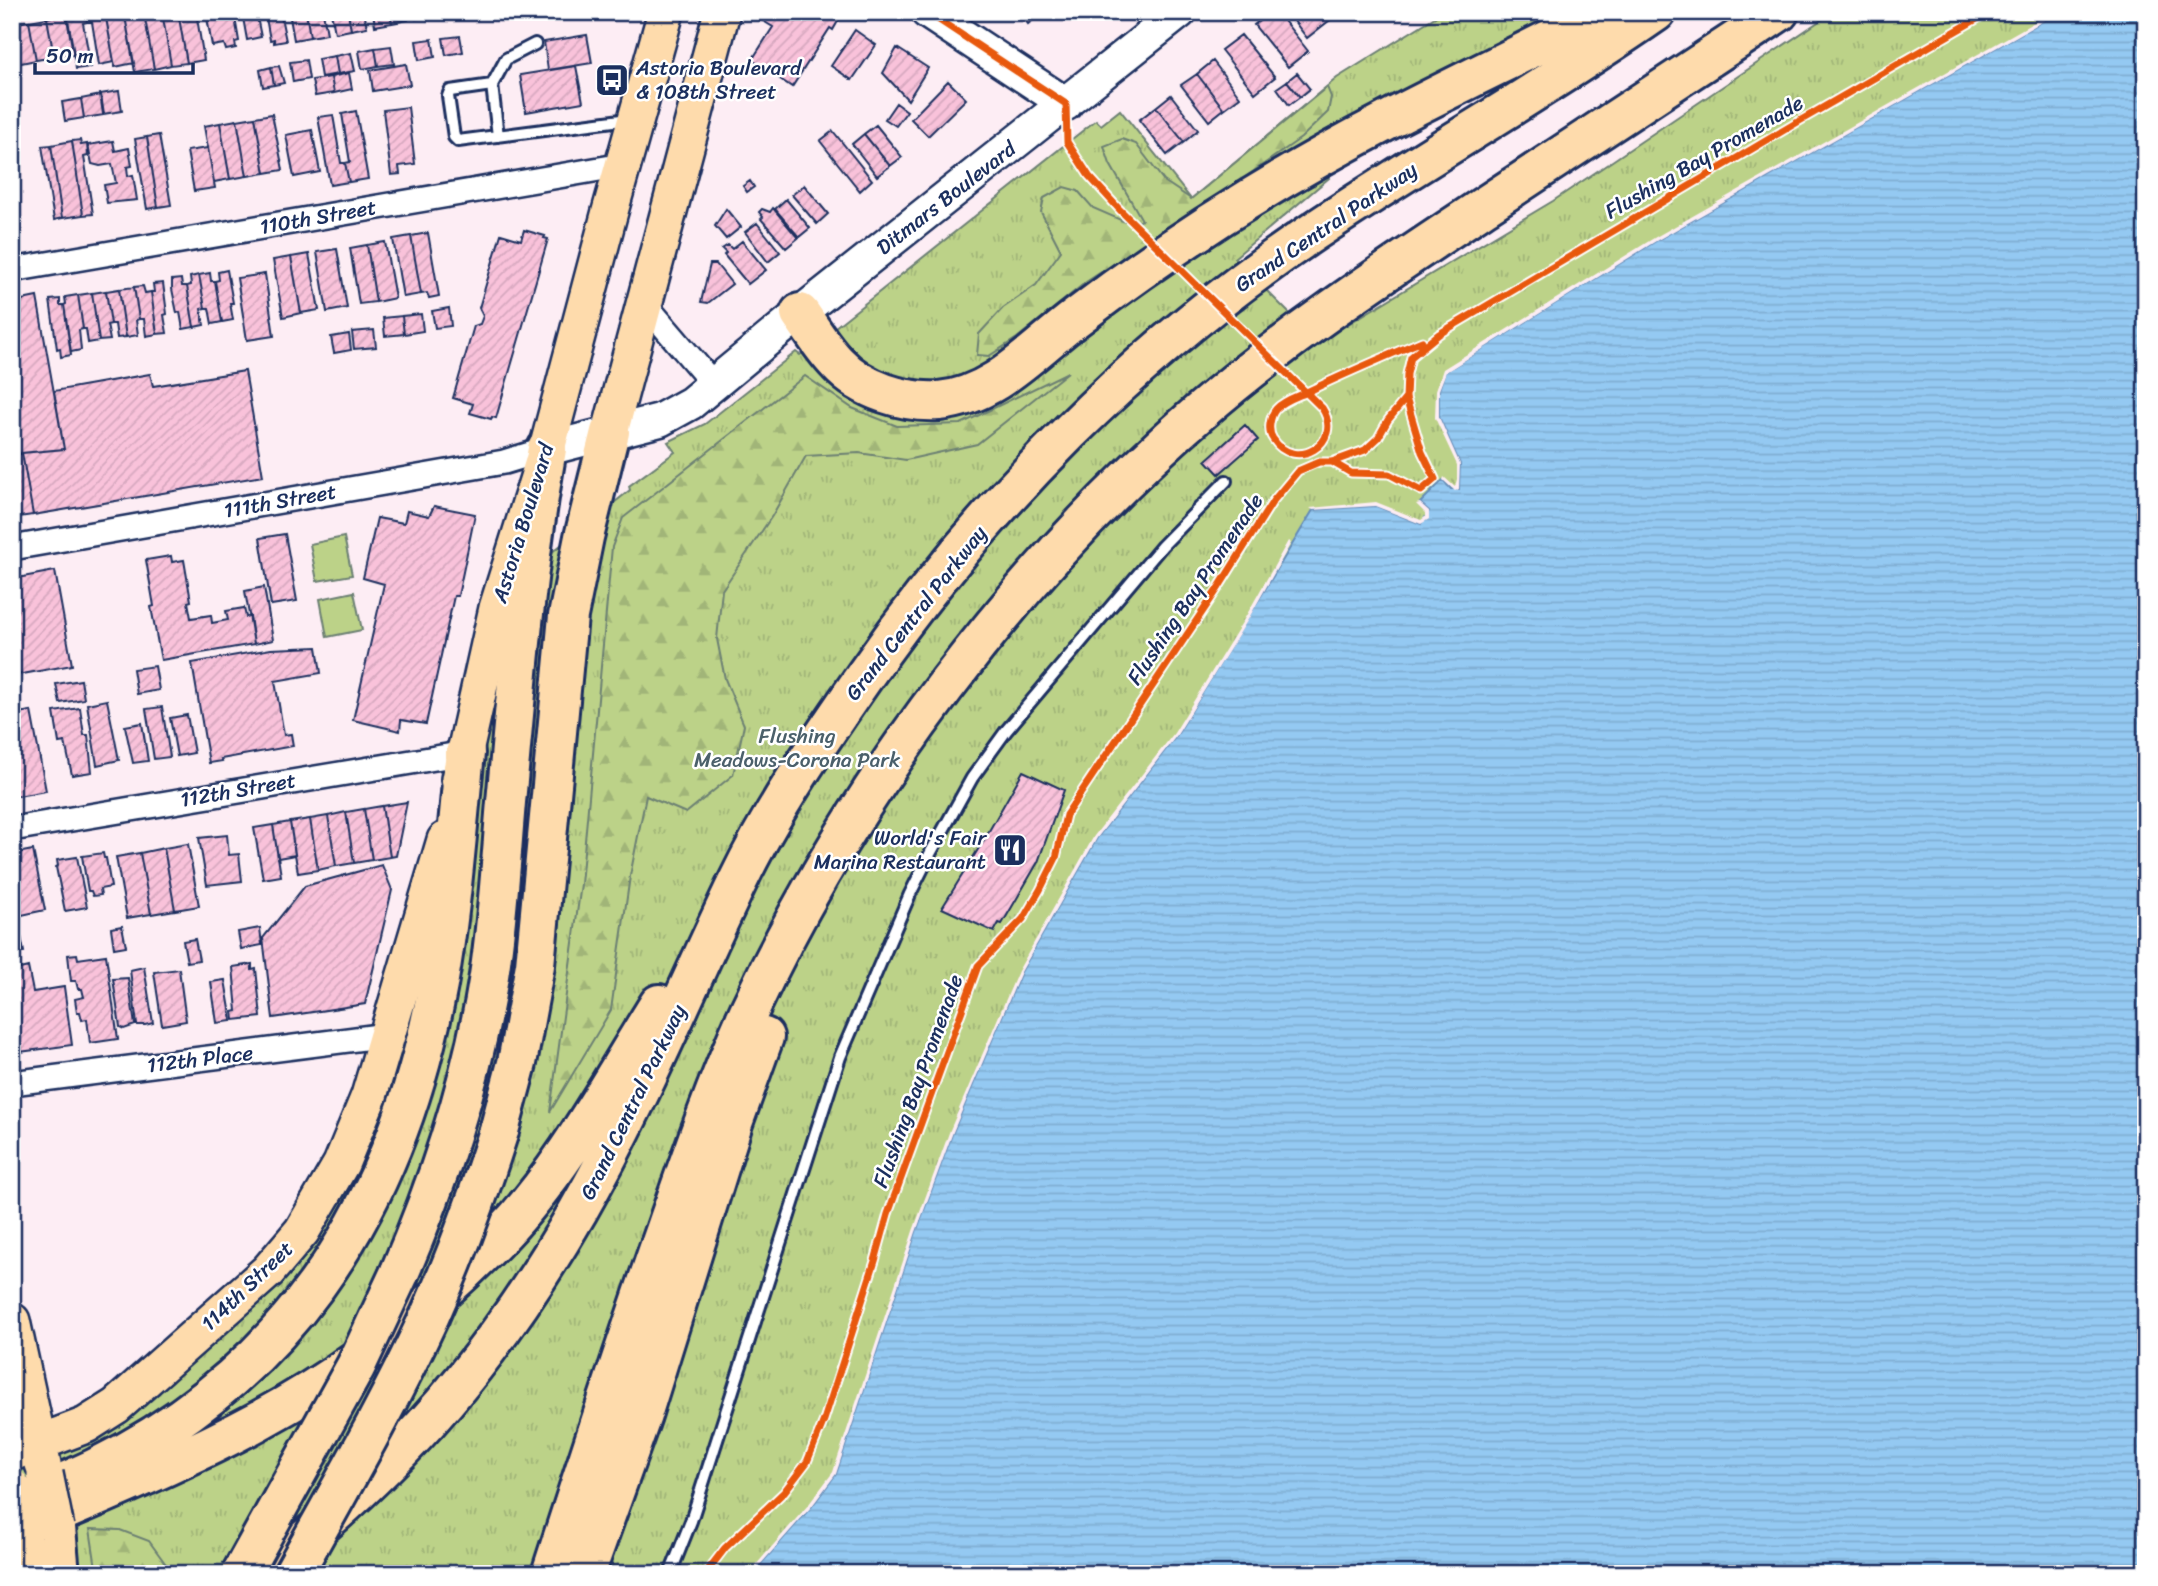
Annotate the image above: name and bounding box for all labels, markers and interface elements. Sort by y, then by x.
scale bar [35,32,192,76]
text: 50 m [46,37,94,75]
place label: Astoria Boulevard & 108th Street [635,49,803,111]
bus stop icon: Astoria Boulevard & 108th Street [593,61,631,99]
street label: Flushing Bay Promenade [1597,84,1811,230]
street label: Ditmars Boulevard [867,130,1026,265]
street label: Grand Central Parkway [1227,151,1425,303]
street label: 110th Street [257,188,379,246]
street label: Astoria Boulevard [480,437,566,608]
street label: 111th Street [221,472,339,530]
street label: Flushing Bay Promenade [1116,485,1274,693]
street label: Grand Central Parkway [835,517,997,709]
park label: Flushing Meadows-Corona Park [694,717,901,779]
street label: 112th Street [177,761,299,819]
place label: World's Fair Marina Restaurant [814,819,987,881]
restaurant icon: World's Fair Marina Restaurant [991,831,1029,869]
street label: Flushing Bay Promenade [862,969,974,1193]
street label: Grand Central Parkway [569,997,697,1207]
street label: 112th Place [145,1034,255,1084]
street label: 114th Street [191,1231,303,1341]

